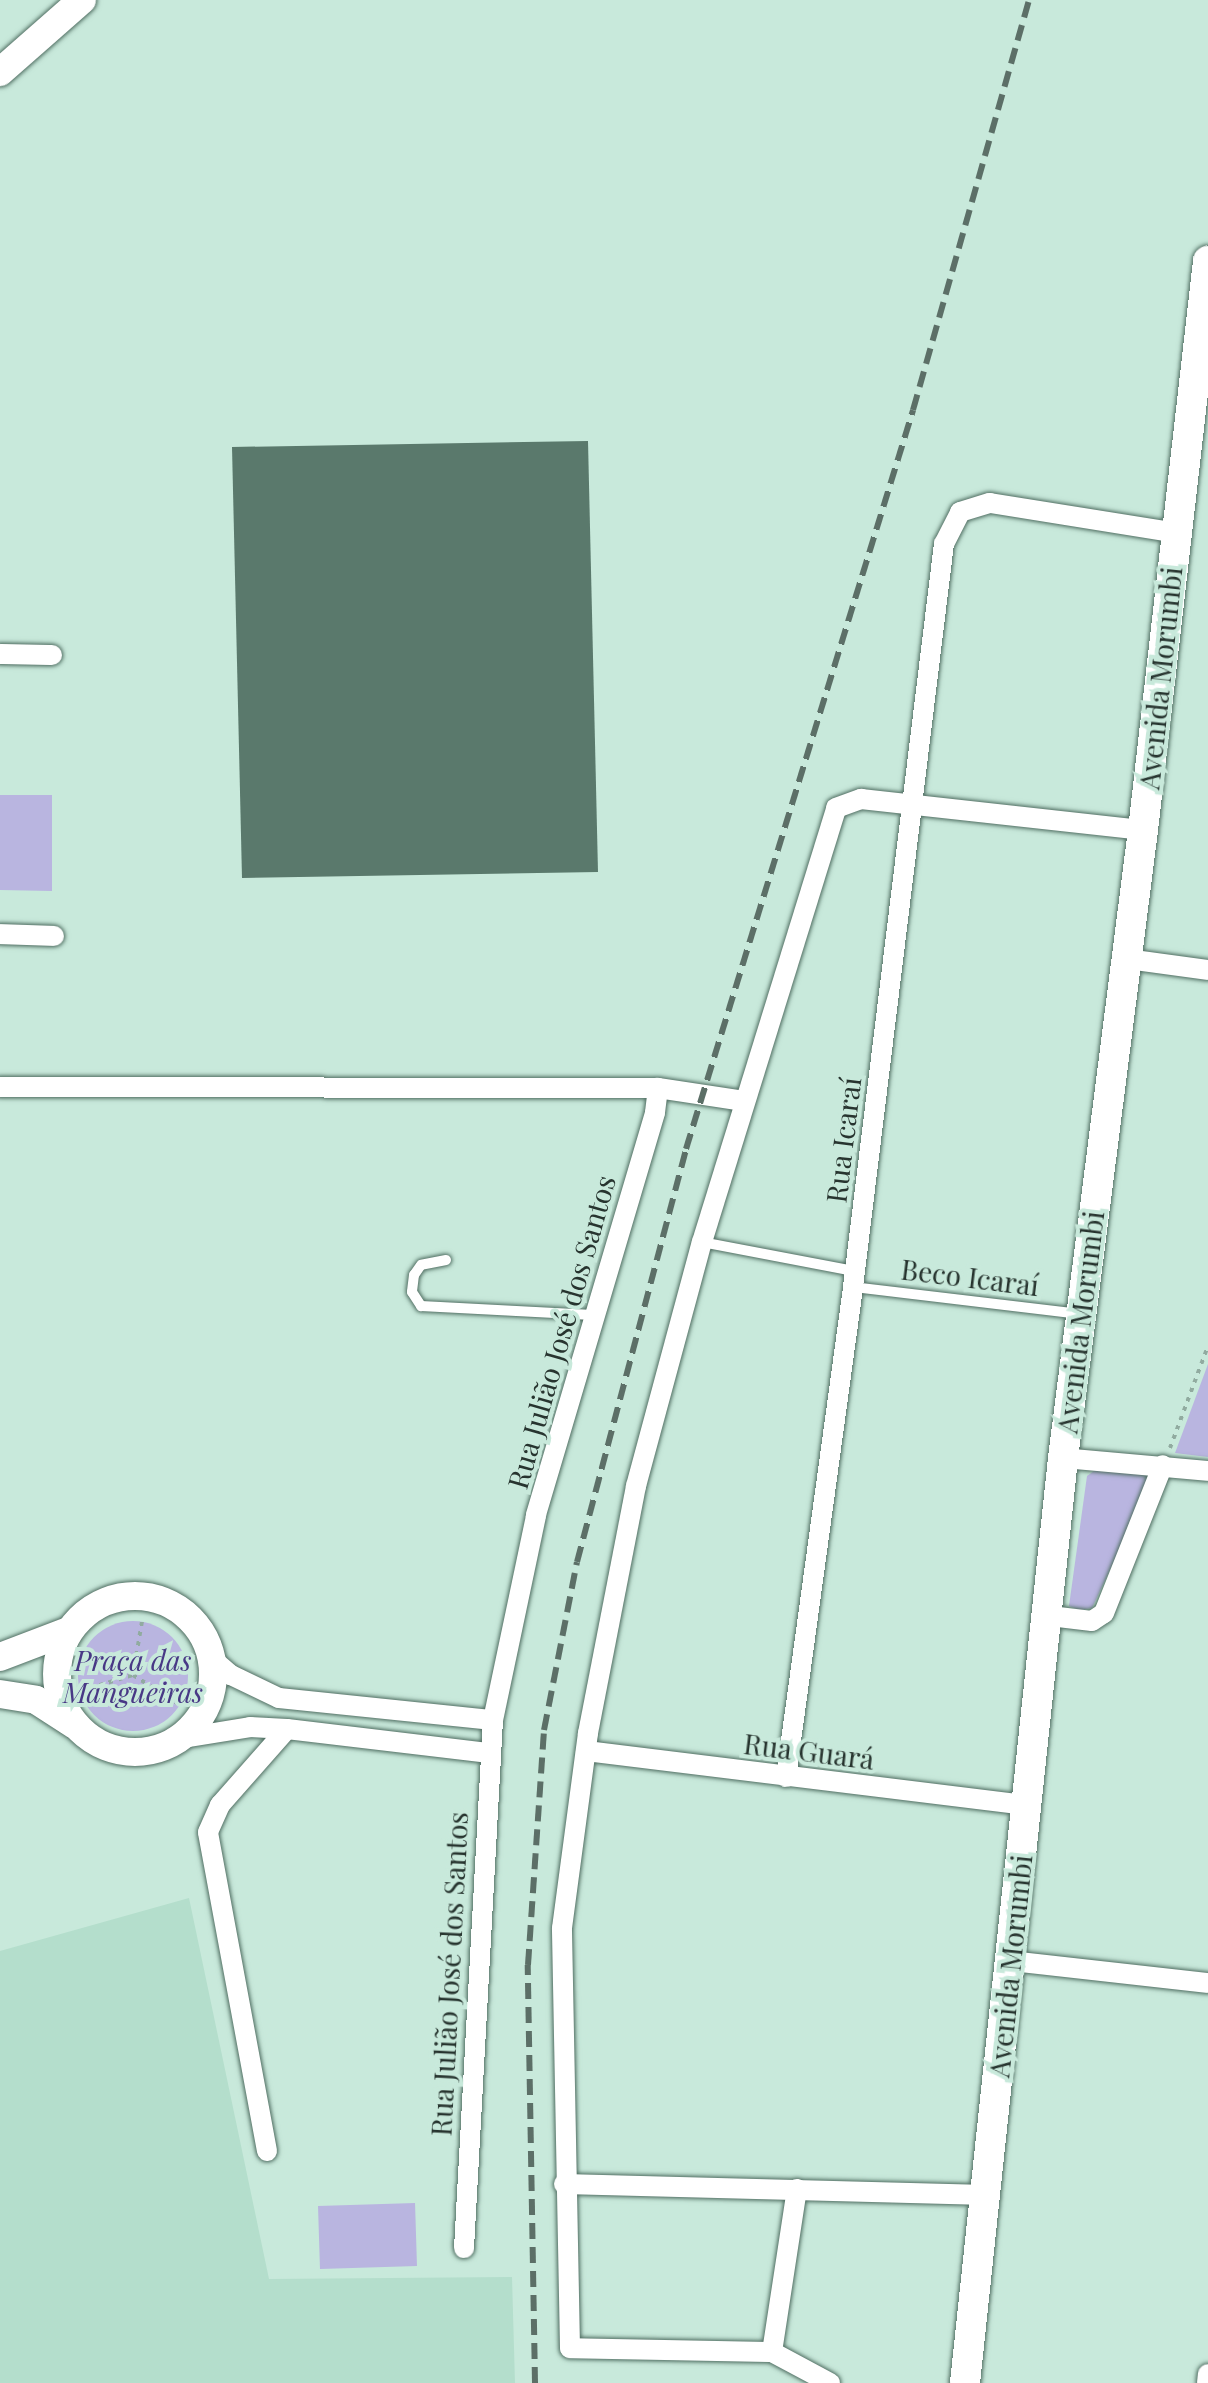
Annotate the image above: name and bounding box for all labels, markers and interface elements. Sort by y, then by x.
street label: Avenida Morumbi [1132,565,1188,791]
street label: Rua Icaraí [819,1075,867,1205]
street label: Rua Julião José dos Santos [500,1171,622,1493]
street label: Avenida Morumbi [1050,1209,1110,1435]
street label: Beco Icaraí [899,1252,1041,1302]
park label: Praça das Mangueiras [63,1643,203,1709]
street label: Rua Guará [742,1726,876,1776]
street label: Rua Julião José dos Santos [424,1811,474,2137]
street label: Avenida Morumbi [982,1853,1038,2079]

